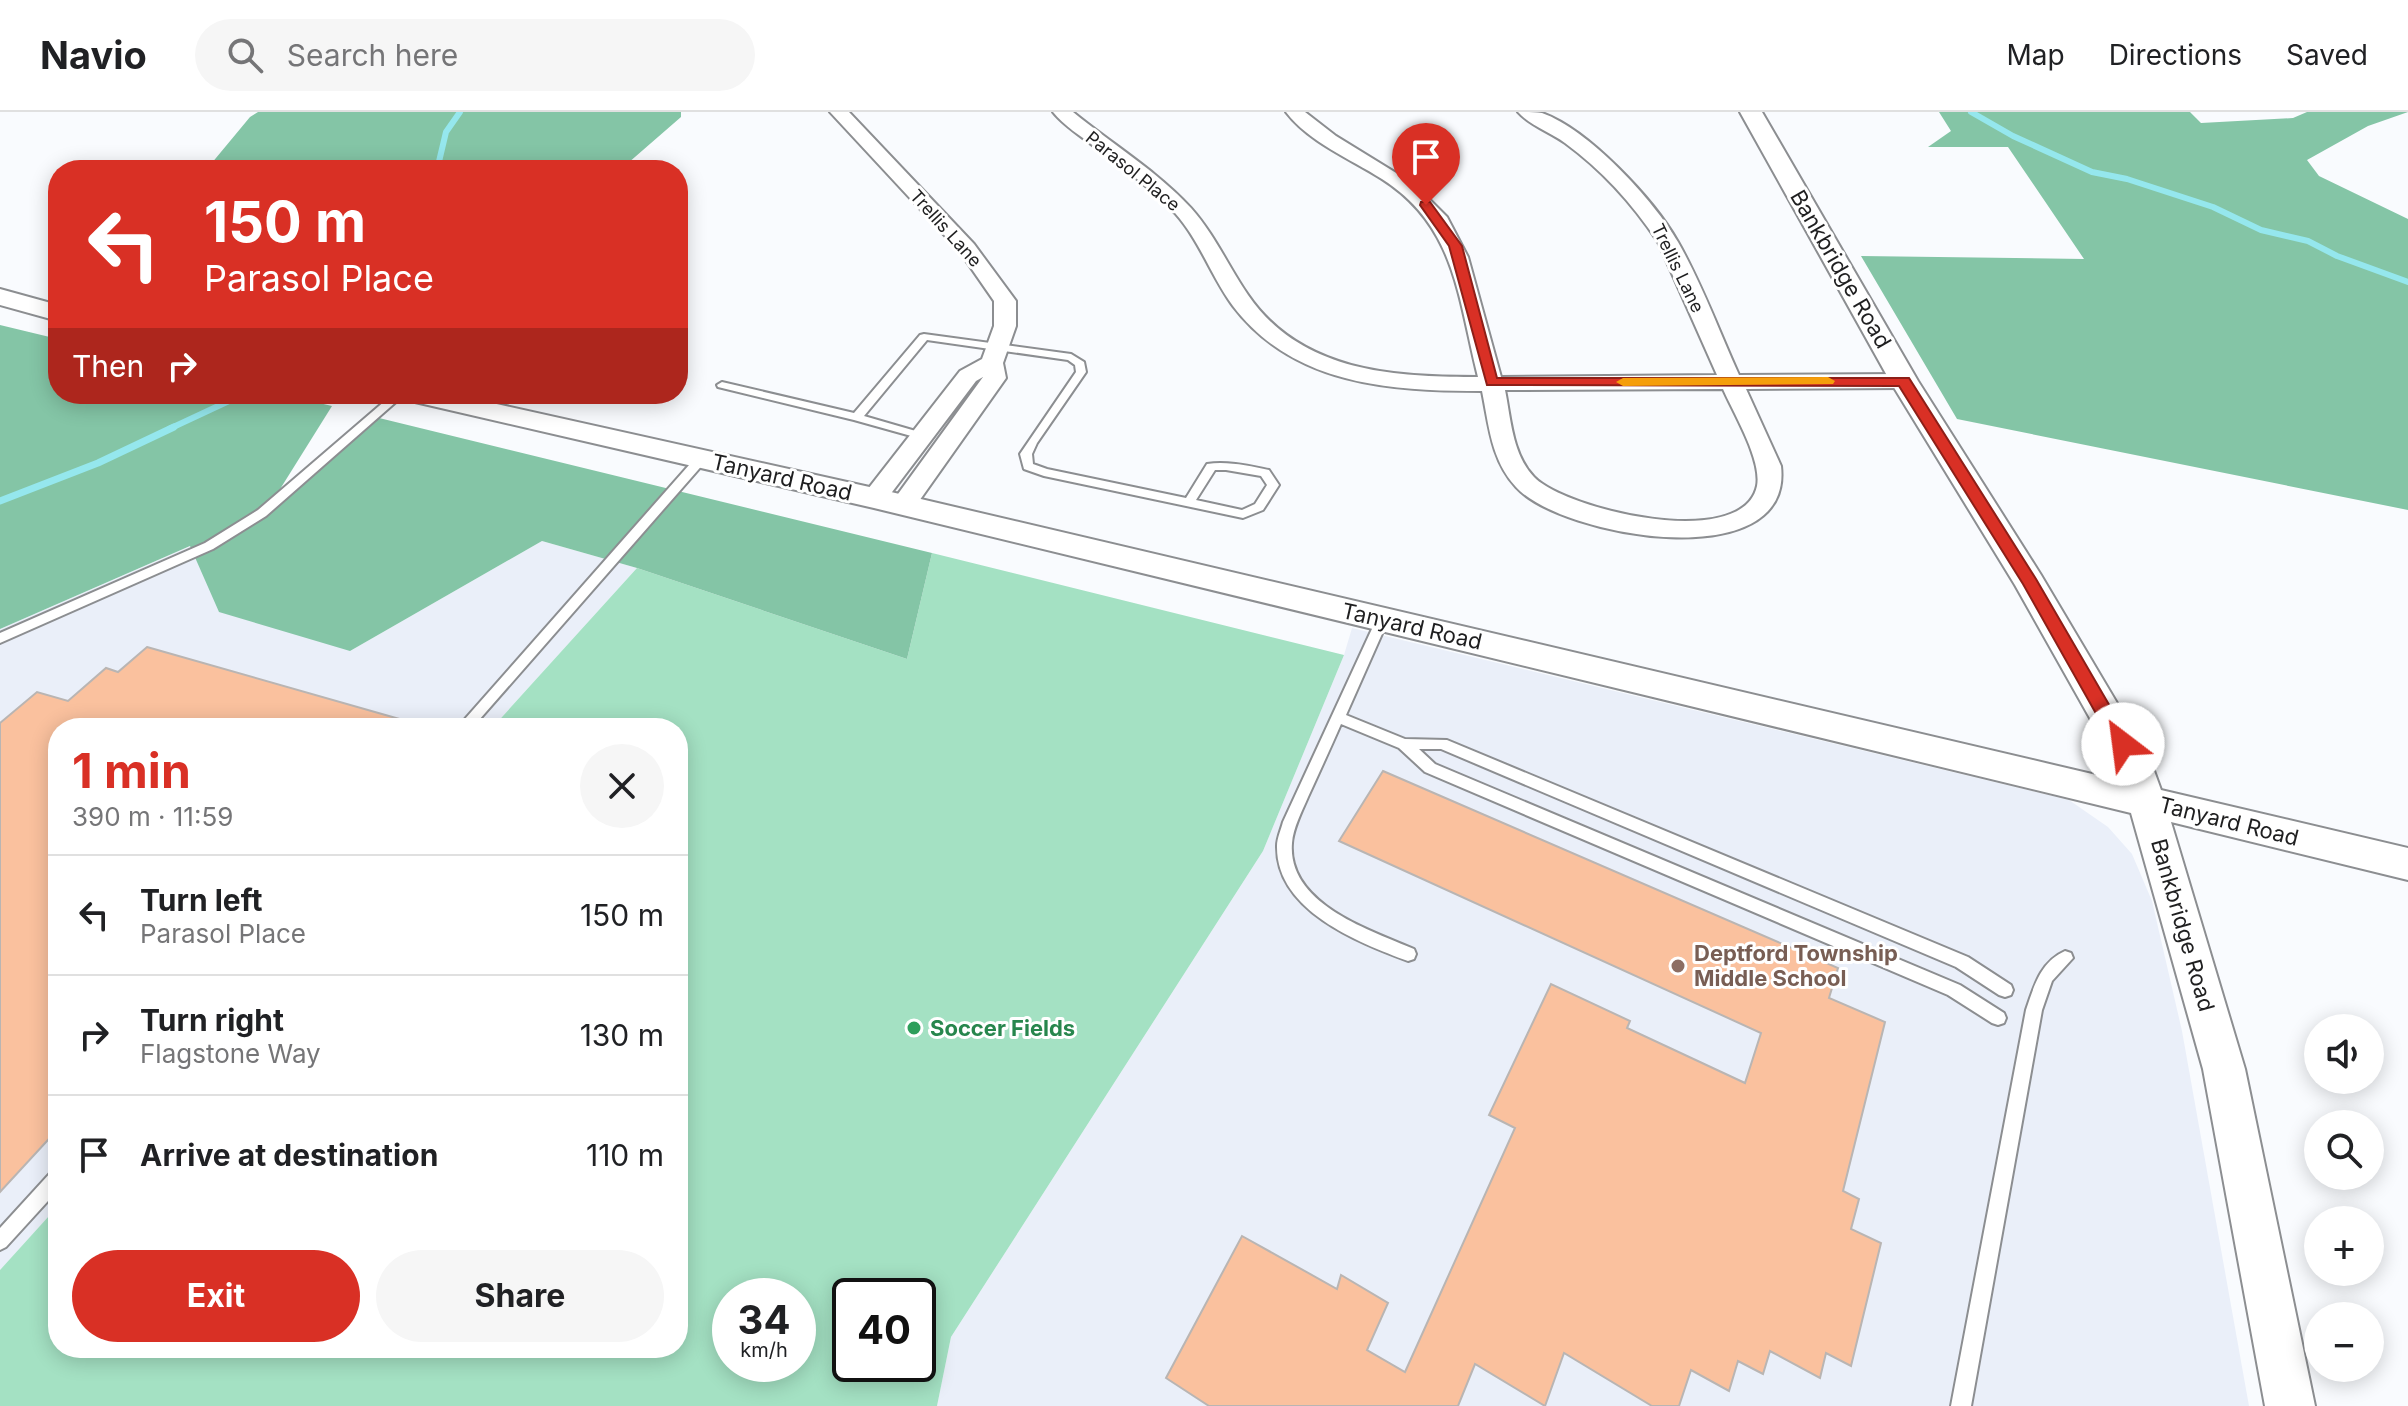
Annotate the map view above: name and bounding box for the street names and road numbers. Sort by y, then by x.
street label: Parasol Place [1082,127,1184,215]
street label: Trellis Lane [906,185,986,271]
street label: Bankbridge Road [1785,185,1897,353]
street label: Trellis Lane [1647,220,1709,316]
street label: Tanyard Road [709,448,855,506]
street label: Tanyard Road [1339,597,1485,655]
street label: Tanyard Road [2157,791,2301,851]
street label: Bankbridge Road [2146,836,2220,1014]

